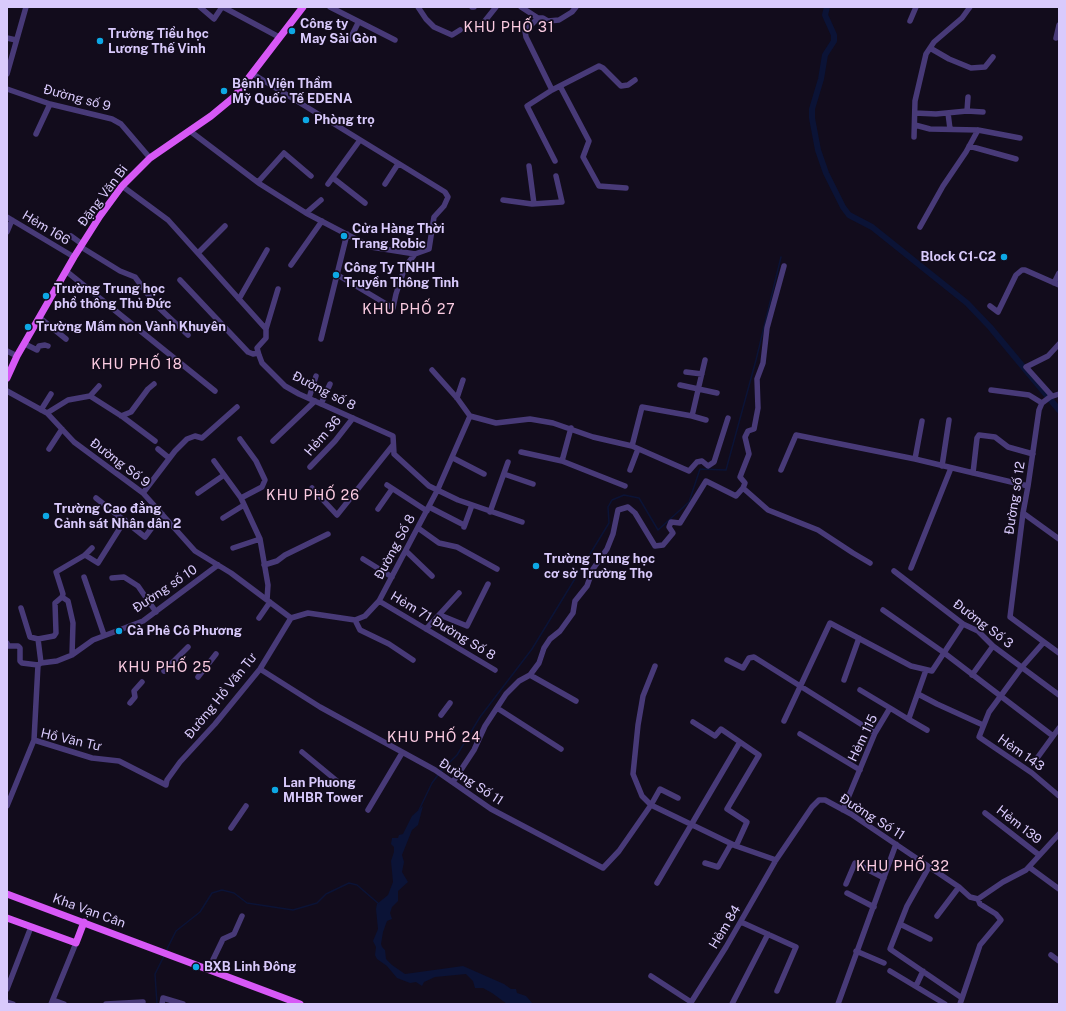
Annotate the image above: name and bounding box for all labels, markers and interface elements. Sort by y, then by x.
place label: Công ty May Sài Gòn [300,16,377,47]
district label: KHU PHỐ 31 [463,20,555,36]
place label: Trường Tiểu học Lương Thế Vinh [108,26,209,57]
marker: Công ty May Sài Gòn [287,26,297,36]
marker: Trường Tiểu học Lương Thế Vinh [95,36,105,46]
place label: Bệnh Viện Thẩm Mỹ Quốc Tế EDENA [232,76,352,107]
street label: Đường số 9 [42,82,112,114]
marker: Bệnh Viện Thẩm Mỹ Quốc Tế EDENA [219,86,229,96]
place label: Phòng trọ [314,112,375,128]
marker: Phòng trọ [301,115,311,125]
street label: Đặng Văn Bi [75,162,131,230]
street label: Hẻm 166 [19,208,73,248]
place label: Cửa Hàng Thời Trang Robic [352,221,445,252]
marker: Cửa Hàng Thời Trang Robic [339,231,349,241]
place label: Block C1-C2 [921,249,996,265]
marker: Block C1-C2 [999,252,1009,262]
place label: Công Ty TNHH Truyền Thông Tình [344,260,459,291]
marker: Công Ty TNHH Truyền Thông Tình [331,270,341,280]
place label: Trường Trung học phổ thông Thủ Đức [54,281,171,312]
marker: Trường Trung học phổ thông Thủ Đức [41,291,51,301]
district label: KHU PHỐ 27 [362,302,456,318]
place label: Trường Mầm non Vành Khuyên [36,319,226,335]
marker: Trường Mầm non Vành Khuyên [23,322,33,332]
district label: KHU PHỐ 18 [91,357,183,373]
street label: Đường số 8 [290,368,358,414]
street label: Hẻm 36 [301,413,345,459]
street label: Đường Số 9 [87,435,153,491]
street label: Đường số 12 [1002,460,1028,536]
district label: KHU PHỐ 26 [266,488,360,504]
place label: Trường Cao đẳng Cảnh sát Nhân dân 2 [54,501,181,532]
marker: Trường Cao đẳng Cảnh sát Nhân dân 2 [41,511,51,521]
street label: Đường Số 8 [371,512,419,582]
place label: Trường Trung học cơ sở Trường Thọ [544,551,655,582]
marker: Trường Trung học cơ sở Trường Thọ [531,561,541,571]
street label: Đường số 10 [130,562,200,616]
street label: Hẻm 71 Đường Số 8 [388,588,498,664]
street label: Đường Số 3 [950,596,1016,652]
place label: Cà Phê Cô Phương [127,623,242,639]
marker: Cà Phê Cô Phương [114,626,124,636]
street label: Đường Hồ Văn Tư [182,650,260,742]
district label: KHU PHỐ 25 [118,660,212,676]
street label: Hẻm 115 [845,712,881,764]
street label: Hồ Văn Tư [39,725,103,755]
district label: KHU PHỐ 24 [387,730,481,746]
street label: Hẻm 143 [995,731,1047,775]
street label: Đường Số 11 [436,755,506,809]
place label: Lan Phuong MHBR Tower [283,775,363,806]
marker: Lan Phuong MHBR Tower [270,785,280,795]
street label: Đường Số 11 [837,791,907,843]
street label: Hẻm 139 [993,802,1045,848]
district label: KHU PHỐ 32 [856,859,950,875]
street label: Kha Vạn Cân [51,891,127,931]
street label: Hẻm 84 [706,902,744,952]
place label: BXB Linh Đông [204,959,296,975]
marker: BXB Linh Đông [191,962,201,972]

